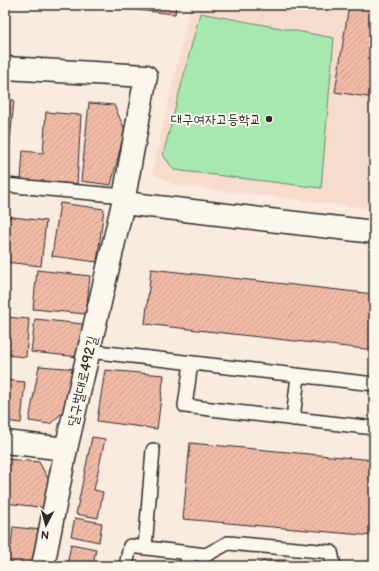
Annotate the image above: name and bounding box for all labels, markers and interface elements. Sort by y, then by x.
place label: 대구여자고등학교 [171,111,261,128]
marker: 대구여자고등학교 [264,114,274,124]
street label: 달구벌대로492길 [64,333,101,428]
north arrow [26,505,66,545]
text: N [40,528,50,541]

